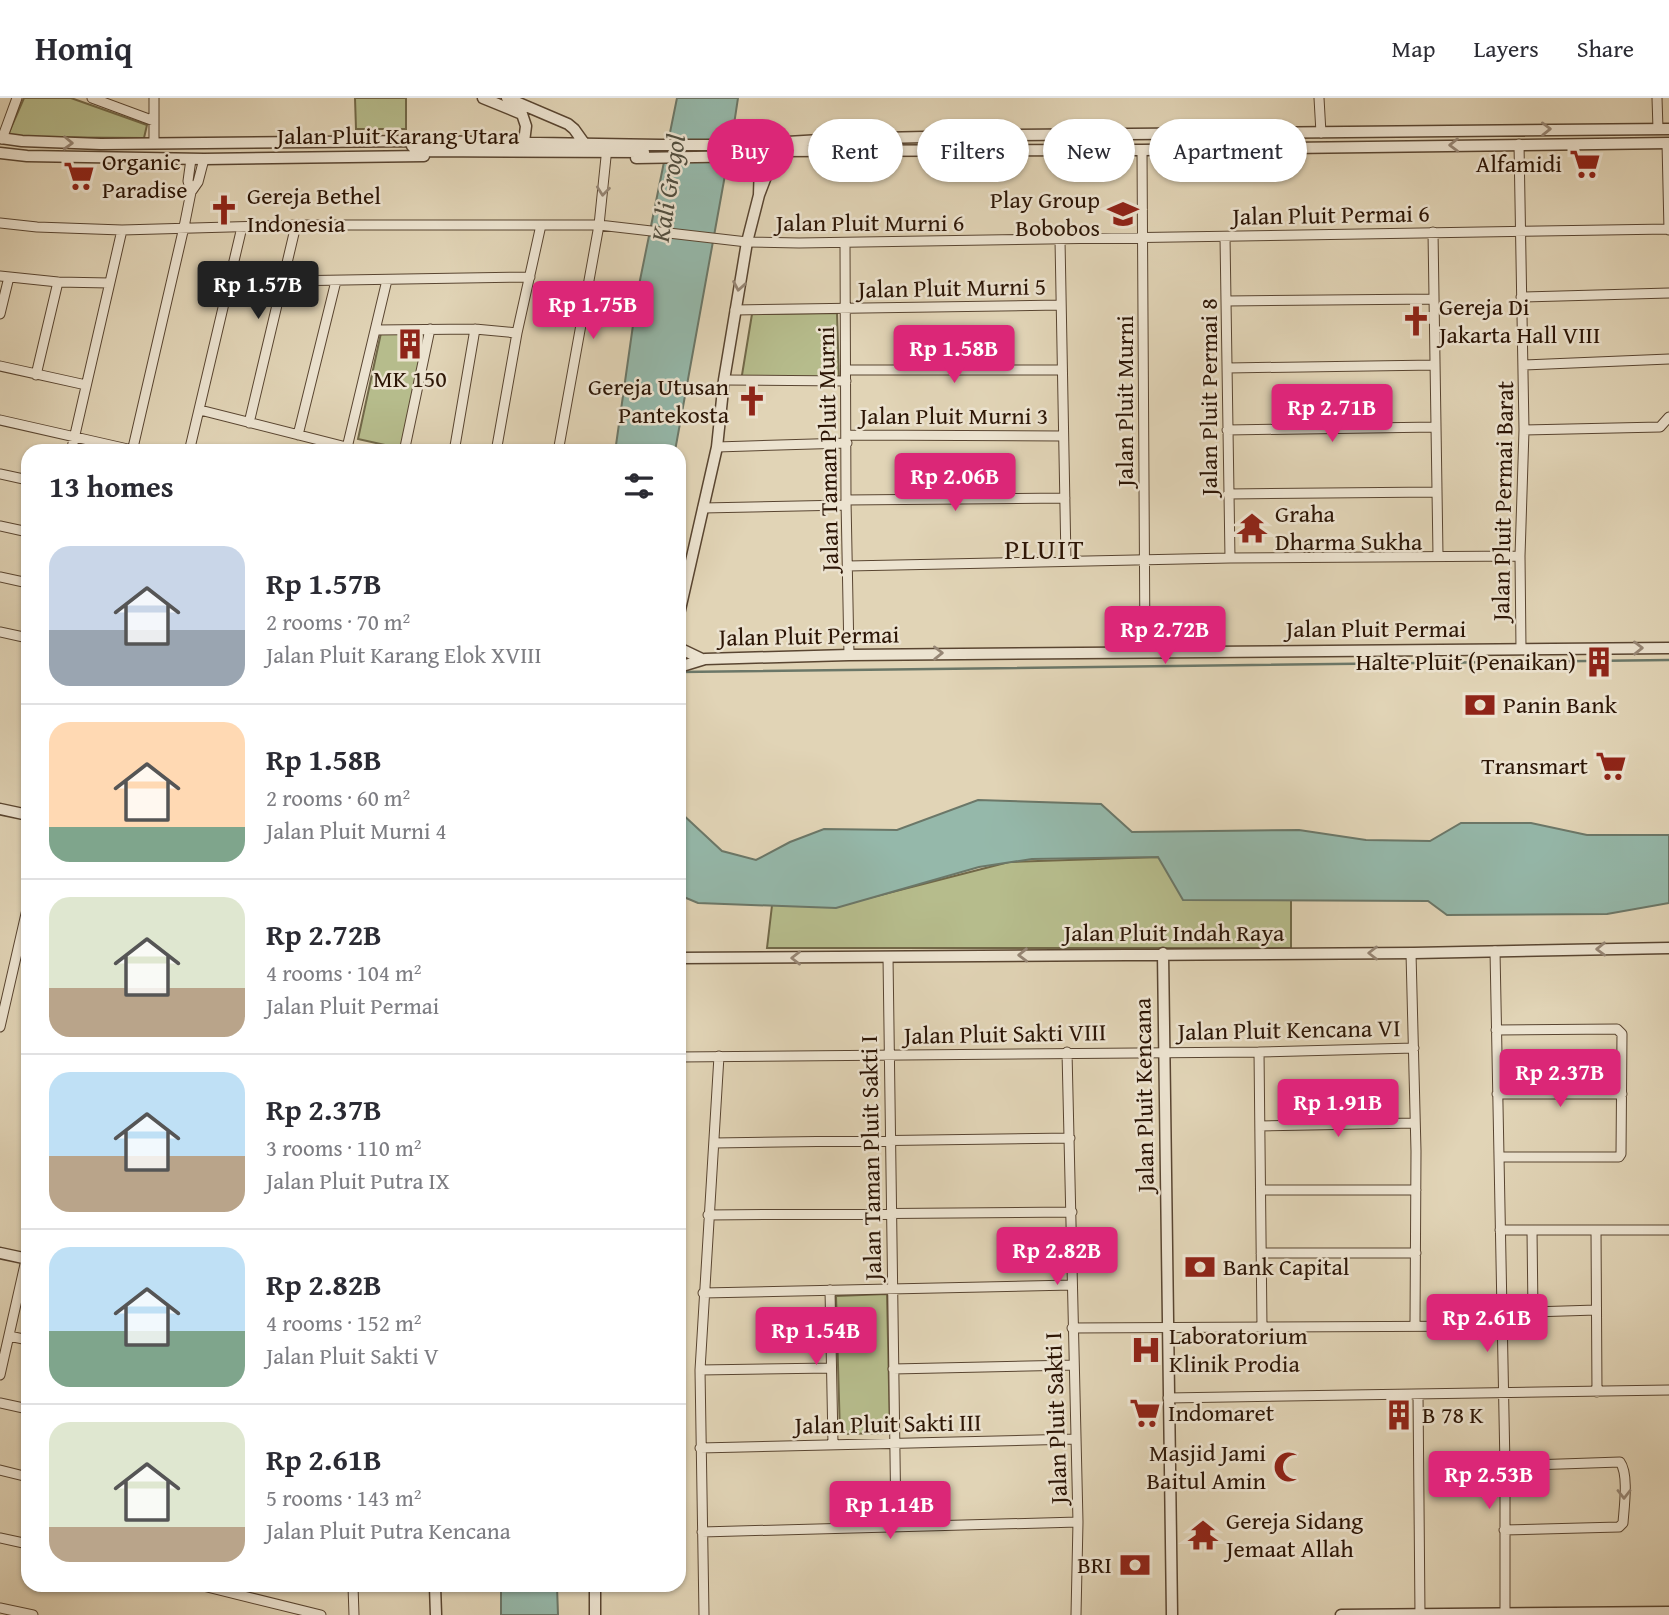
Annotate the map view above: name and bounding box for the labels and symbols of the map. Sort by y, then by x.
street label: Jalan Pluit Karang Utara [274,118,520,153]
one-way arrow [1540,122,1551,137]
water label: Kali Grogol [640,131,695,245]
one-way arrow [63,135,74,150]
one-way arrow [1448,138,1459,153]
place label: Organic Paradise [102,144,188,207]
place label: Alfamidi [1476,146,1562,181]
supermarket icon: Alfamidi [1568,147,1602,181]
supermarket icon: Organic Paradise [62,159,96,193]
place label: Gereja Bethel Indonesia [247,178,381,241]
place label: Play Group Bobobos [990,182,1100,245]
one-way arrow [595,186,610,197]
church icon: Gereja Bethel Indonesia [207,193,241,227]
street label: Jalan Pluit Permai 6 [1229,195,1430,234]
school or university icon: Play Group Bobobos [1106,197,1140,231]
street label: Jalan Pluit Murni 6 [773,205,964,240]
pin: Rp 1.57B [186,262,330,321]
street label: Jalan Pluit Murni 5 [854,268,1047,307]
one-way arrow [732,280,747,292]
pin: Rp 1.75B [521,282,665,341]
place label: Gereja Di Jakarta Hall VIII [1436,289,1600,352]
street label: Jalan Pluit Permai 8 [1191,298,1226,499]
church icon: Gereja Di Jakarta Hall VIII [1399,304,1433,338]
street label: Jalan Pluit Murni [1107,315,1142,490]
street label: Jalan Taman Pluit Murni [808,326,847,575]
pin: Rp 1.58B [882,326,1026,385]
building icon: MK 150 [393,327,427,361]
place label: MK 150 [373,361,447,396]
place label: Gereja Utusan Pantekosta [588,369,730,432]
street label: Jalan Pluit Permai Barat [1483,380,1522,624]
church icon: Gereja Utusan Pantekosta [735,384,769,418]
pin: Rp 2.71B [1260,384,1404,444]
street label: Jalan Pluit Murni 3 [857,398,1048,433]
pin: Rp 2.06B [883,454,1027,513]
place label: Graha Dharma Sukha [1275,496,1423,559]
temple icon: Graha Dharma Sukha [1235,511,1269,545]
district label: PLUIT [1004,528,1086,569]
pin: Rp 2.72B [1093,606,1237,666]
street label: Jalan Pluit Permai [1283,611,1467,646]
street label: Jalan Pluit Permai [715,616,900,655]
one-way arrow [1633,640,1644,656]
place label: Halte Pluit (Penaikan) [1356,644,1576,679]
building icon: Halte Pluit (Penaikan) [1582,645,1616,679]
one-way arrow [933,646,944,661]
place label: Panin Bank [1503,687,1618,722]
bank icon: Panin Bank [1463,688,1497,722]
place label: Transmart [1481,748,1589,783]
supermarket icon: Transmart [1594,749,1628,783]
street label: Jalan Pluit Indah Raya [1061,915,1285,950]
one-way arrow [1595,942,1606,957]
one-way arrow [1368,945,1378,961]
one-way arrow [1018,947,1028,963]
one-way arrow [790,950,801,966]
street label: Jalan Pluit Kencana [1124,997,1163,1196]
street label: Jalan Pluit Kencana VI [1174,1010,1401,1049]
street label: Jalan Pluit Sakti VIII [900,1014,1107,1053]
street label: Jalan Taman Pluit Sakti I [851,1035,890,1284]
pin: Rp 2.37B [1488,1049,1632,1109]
pin: Rp 1.91B [1266,1080,1410,1139]
pin: Rp 2.82B [985,1228,1129,1287]
place label: Bank Capital [1223,1249,1350,1284]
bank icon: Bank Capital [1183,1250,1217,1284]
pin: Rp 2.61B [1415,1294,1559,1354]
pin: Rp 1.54B [744,1308,888,1367]
place label: Laboratorium Klinik Prodia [1169,1318,1308,1381]
street label: Jalan Pluit Sakti I [1035,1331,1076,1508]
hospital icon: Laboratorium Klinik Prodia [1129,1333,1163,1367]
place label: Indomaret [1168,1395,1275,1430]
supermarket icon: Indomaret [1128,1396,1162,1430]
place label: B 78 K [1422,1397,1484,1432]
building icon: B 78 K [1382,1398,1416,1432]
street label: Jalan Pluit Sakti III [791,1404,982,1443]
place label: Masjid Jami Baitul Amin [1146,1435,1267,1498]
mosque icon: Masjid Jami Baitul Amin [1272,1450,1306,1484]
pin: Rp 2.53B [1417,1452,1561,1511]
pin: Rp 1.14B [818,1482,962,1541]
one-way arrow [1616,1489,1632,1499]
place label: Gereja Sidang Jemaat Allah [1223,1503,1363,1566]
temple icon: Gereja Sidang Jemaat Allah [1186,1518,1220,1552]
place label: BRI [1077,1547,1112,1582]
bank icon: BRI [1118,1548,1152,1582]

